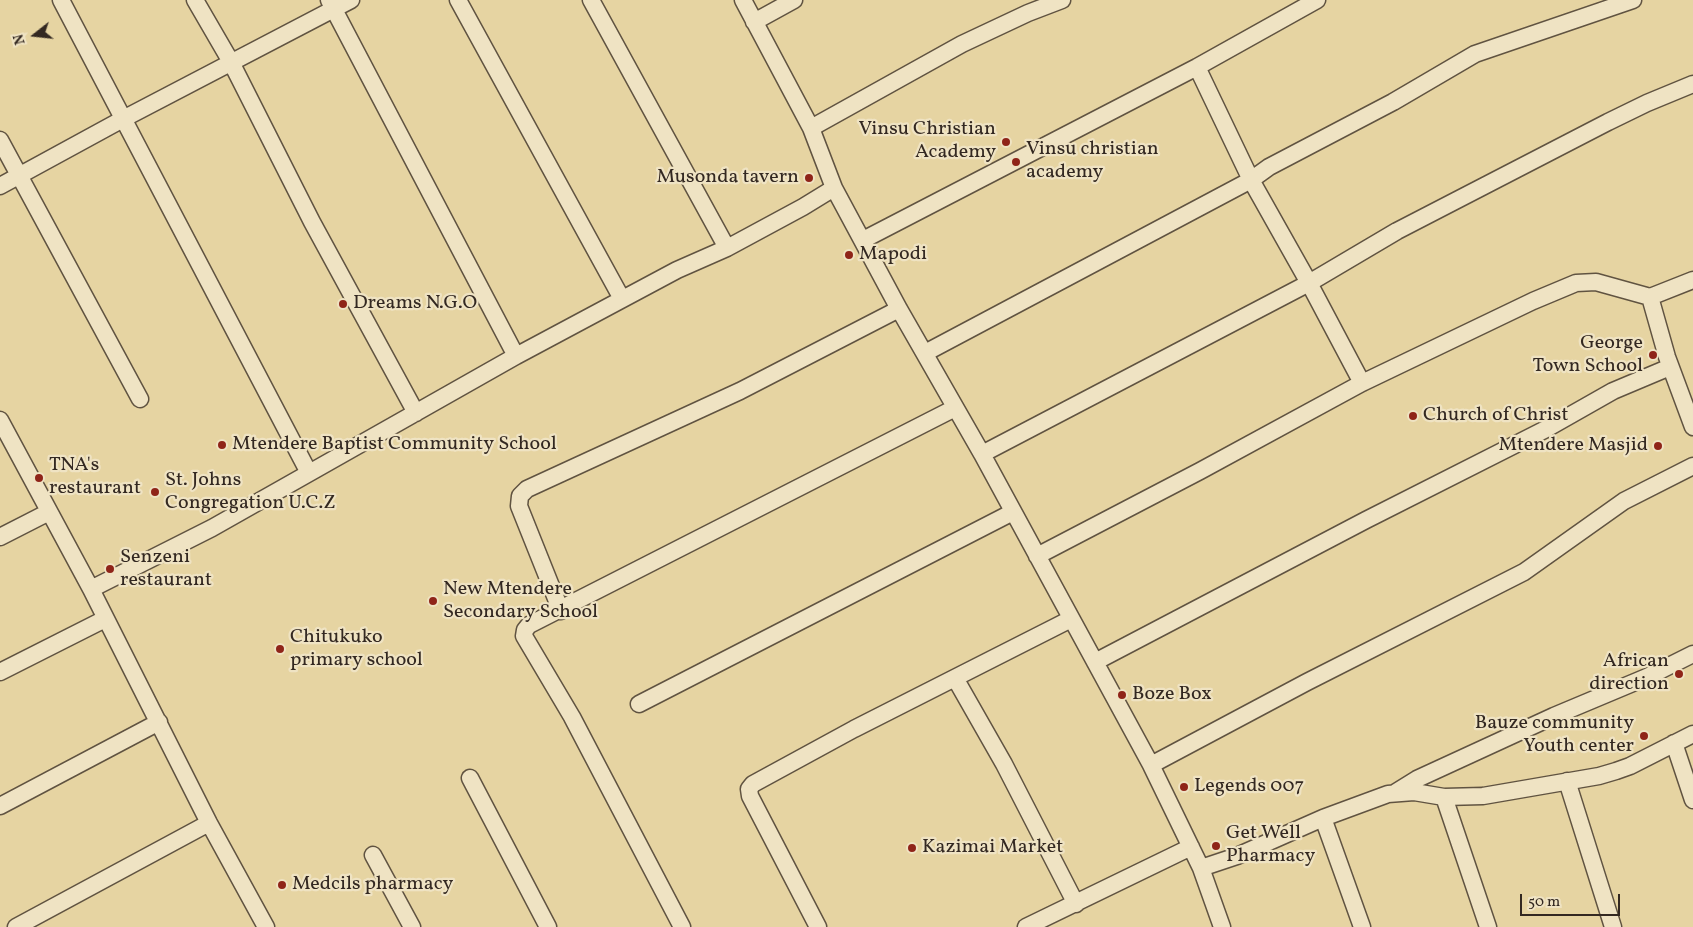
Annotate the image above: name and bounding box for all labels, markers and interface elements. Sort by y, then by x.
north arrow [10,10,60,60]
text: N [10,32,31,47]
place label: Vinsu Christian Academy [859,118,996,165]
marker: Vinsu Christian Academy [1000,136,1012,148]
place label: Vinsu christian academy [1026,138,1159,185]
marker: Vinsu christian academy [1010,156,1022,168]
place label: Musonda tavern [657,166,799,190]
marker: Musonda tavern [803,172,815,184]
place label: Mapodi [859,243,927,267]
marker: Mapodi [843,249,855,261]
place label: Dreams N.G.O [353,292,477,316]
marker: Dreams N.G.O [337,298,349,310]
place label: George Town School [1532,332,1643,379]
marker: George Town School [1647,349,1659,361]
place label: Church of Christ [1423,404,1568,428]
marker: Church of Christ [1407,410,1419,422]
place label: Mtendere Baptist Community School [232,433,557,457]
place label: Mtendere Masjid [1498,434,1648,458]
marker: Mtendere Baptist Community School [216,439,228,451]
marker: Mtendere Masjid [1652,440,1664,452]
place label: TNA's restaurant [49,454,141,501]
place label: St. Johns Congregation U.C.Z [165,469,336,516]
marker: TNA's restaurant [33,472,45,484]
marker: St. Johns Congregation U.C.Z [149,486,161,498]
place label: Senzeni restaurant [120,546,212,593]
marker: Senzeni restaurant [104,563,116,575]
place label: New Mtendere Secondary School [443,578,598,625]
marker: New Mtendere Secondary School [427,595,439,607]
place label: Chitukuko primary school [290,626,423,673]
marker: Chitukuko primary school [274,643,286,655]
place label: African direction [1589,650,1669,697]
marker: African direction [1673,668,1685,680]
place label: Boze Box [1132,683,1212,707]
marker: Boze Box [1116,689,1128,701]
place label: Bauze community Youth center [1475,712,1634,759]
marker: Bauze community Youth center [1638,730,1650,742]
place label: Legends 007 [1194,775,1304,799]
marker: Legends 007 [1178,781,1190,793]
place label: Get Well Pharmacy [1226,822,1315,869]
place label: Kazimai Market [922,836,1063,860]
marker: Get Well Pharmacy [1210,840,1222,852]
marker: Kazimai Market [906,842,918,854]
place label: Medcils pharmacy [292,873,453,897]
marker: Medcils pharmacy [276,879,288,891]
scale bar [1523,884,1623,916]
text: 50 m [1528,892,1560,913]

